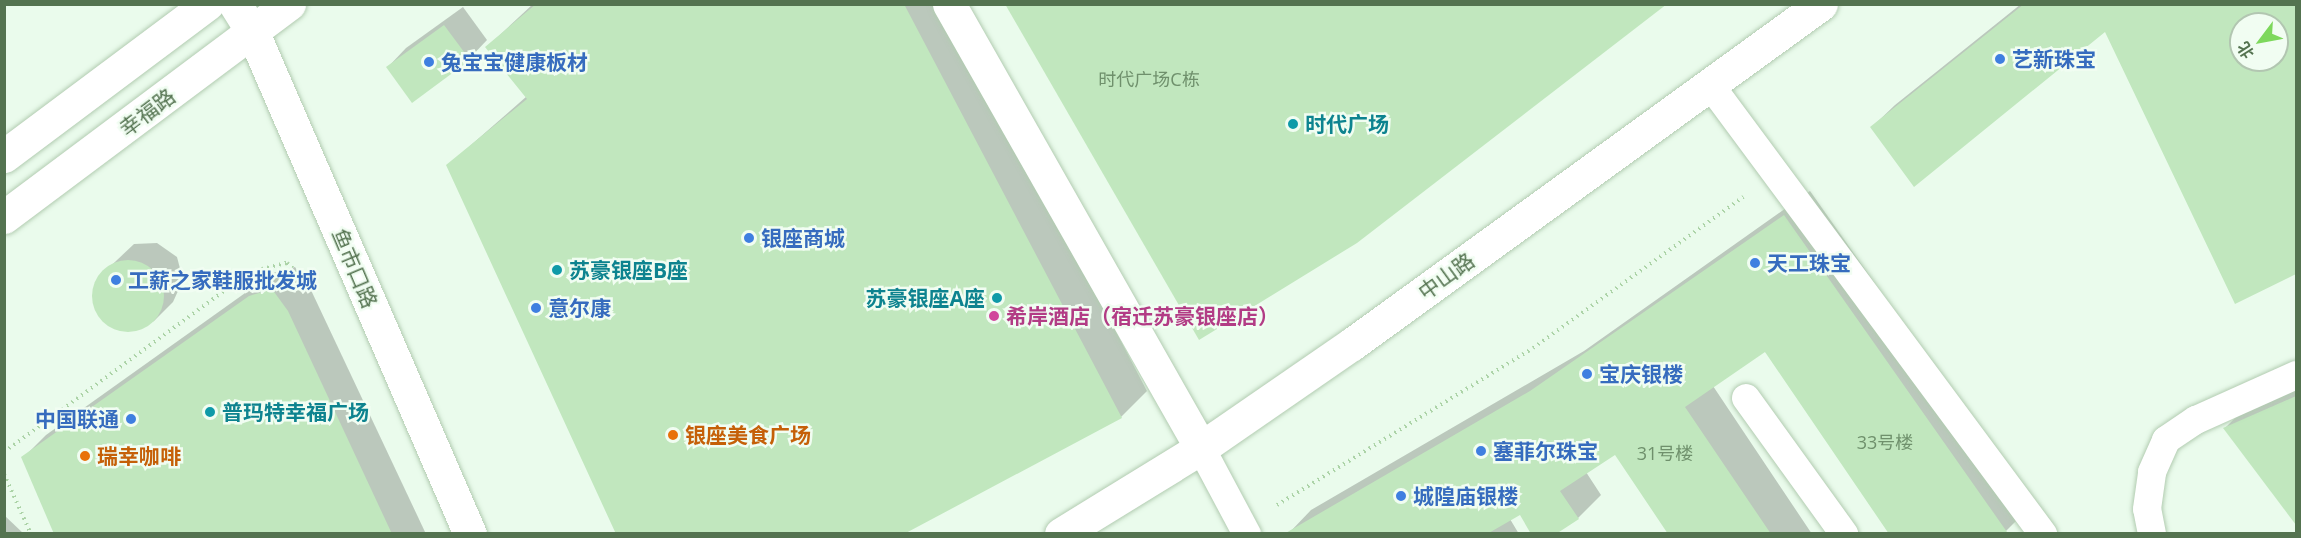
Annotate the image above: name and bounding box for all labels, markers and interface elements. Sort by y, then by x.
north arrow [2229,12,2289,72]
text: 北 [2232,38,2259,63]
place label: 艺新珠宝 [2012,46,2096,72]
place label: 兔宝宝健康板材 [441,49,588,75]
marker: 艺新珠宝 [1993,52,2007,66]
marker: 兔宝宝健康板材 [422,55,436,69]
house number: 时代广场C栋 [1098,68,1200,90]
street label: 幸福路 [114,83,180,141]
place label: 时代广场 [1305,111,1389,137]
marker: 时代广场 [1286,117,1300,131]
street label: 鱼市口路 [327,224,383,312]
place label: 银座商城 [761,225,845,251]
marker: 银座商城 [742,231,756,245]
street label: 中山路 [1413,247,1479,305]
place label: 天工珠宝 [1767,250,1851,276]
marker: 天工珠宝 [1748,256,1762,270]
place label: 苏豪银座B座 [569,257,688,283]
marker: 苏豪银座B座 [550,263,564,277]
place label: 工薪之家鞋服批发城 [128,267,317,293]
marker: 工薪之家鞋服批发城 [109,273,123,287]
place label: 苏豪银座A座 [866,285,985,311]
marker: 苏豪银座A座 [990,291,1004,305]
place label: 意尔康 [548,295,611,321]
marker: 意尔康 [529,301,543,315]
place label: 希岸酒店（宿迁苏豪银座店） [1006,303,1279,329]
marker: 希岸酒店（宿迁苏豪银座店） [987,309,1001,323]
place label: 宝庆银楼 [1599,361,1683,387]
marker: 宝庆银楼 [1580,367,1594,381]
place label: 普玛特幸福广场 [222,399,369,425]
marker: 普玛特幸福广场 [203,405,217,419]
place label: 中国联通 [35,406,119,432]
marker: 中国联通 [124,412,138,426]
place label: 银座美食广场 [685,422,811,448]
marker: 银座美食广场 [666,428,680,442]
house number: 33号楼 [1857,431,1913,453]
place label: 塞菲尔珠宝 [1493,438,1598,464]
house number: 31号楼 [1637,442,1693,464]
place label: 瑞幸咖啡 [97,443,181,469]
marker: 塞菲尔珠宝 [1474,444,1488,458]
marker: 瑞幸咖啡 [78,449,92,463]
place label: 城隍庙银楼 [1413,483,1518,509]
marker: 城隍庙银楼 [1394,489,1408,503]

